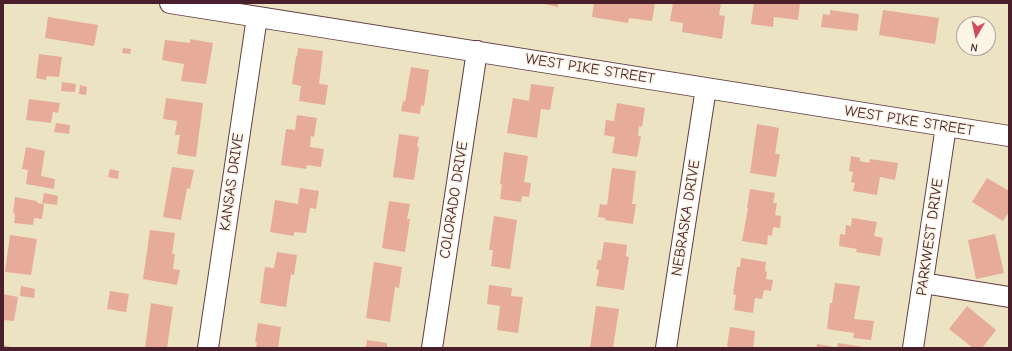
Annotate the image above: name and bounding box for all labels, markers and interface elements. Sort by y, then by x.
north arrow [956,16,996,56]
text: N [970,40,979,54]
street label: WEST PIKE STREET [524,50,656,88]
street label: WEST PIKE STREET [843,102,975,140]
street label: KANSAS DRIVE [216,132,248,232]
street label: COLORADO DRIVE [436,140,472,260]
street label: NEBRASKA DRIVE [668,159,704,277]
street label: PARKWEST DRIVE [913,177,947,297]

